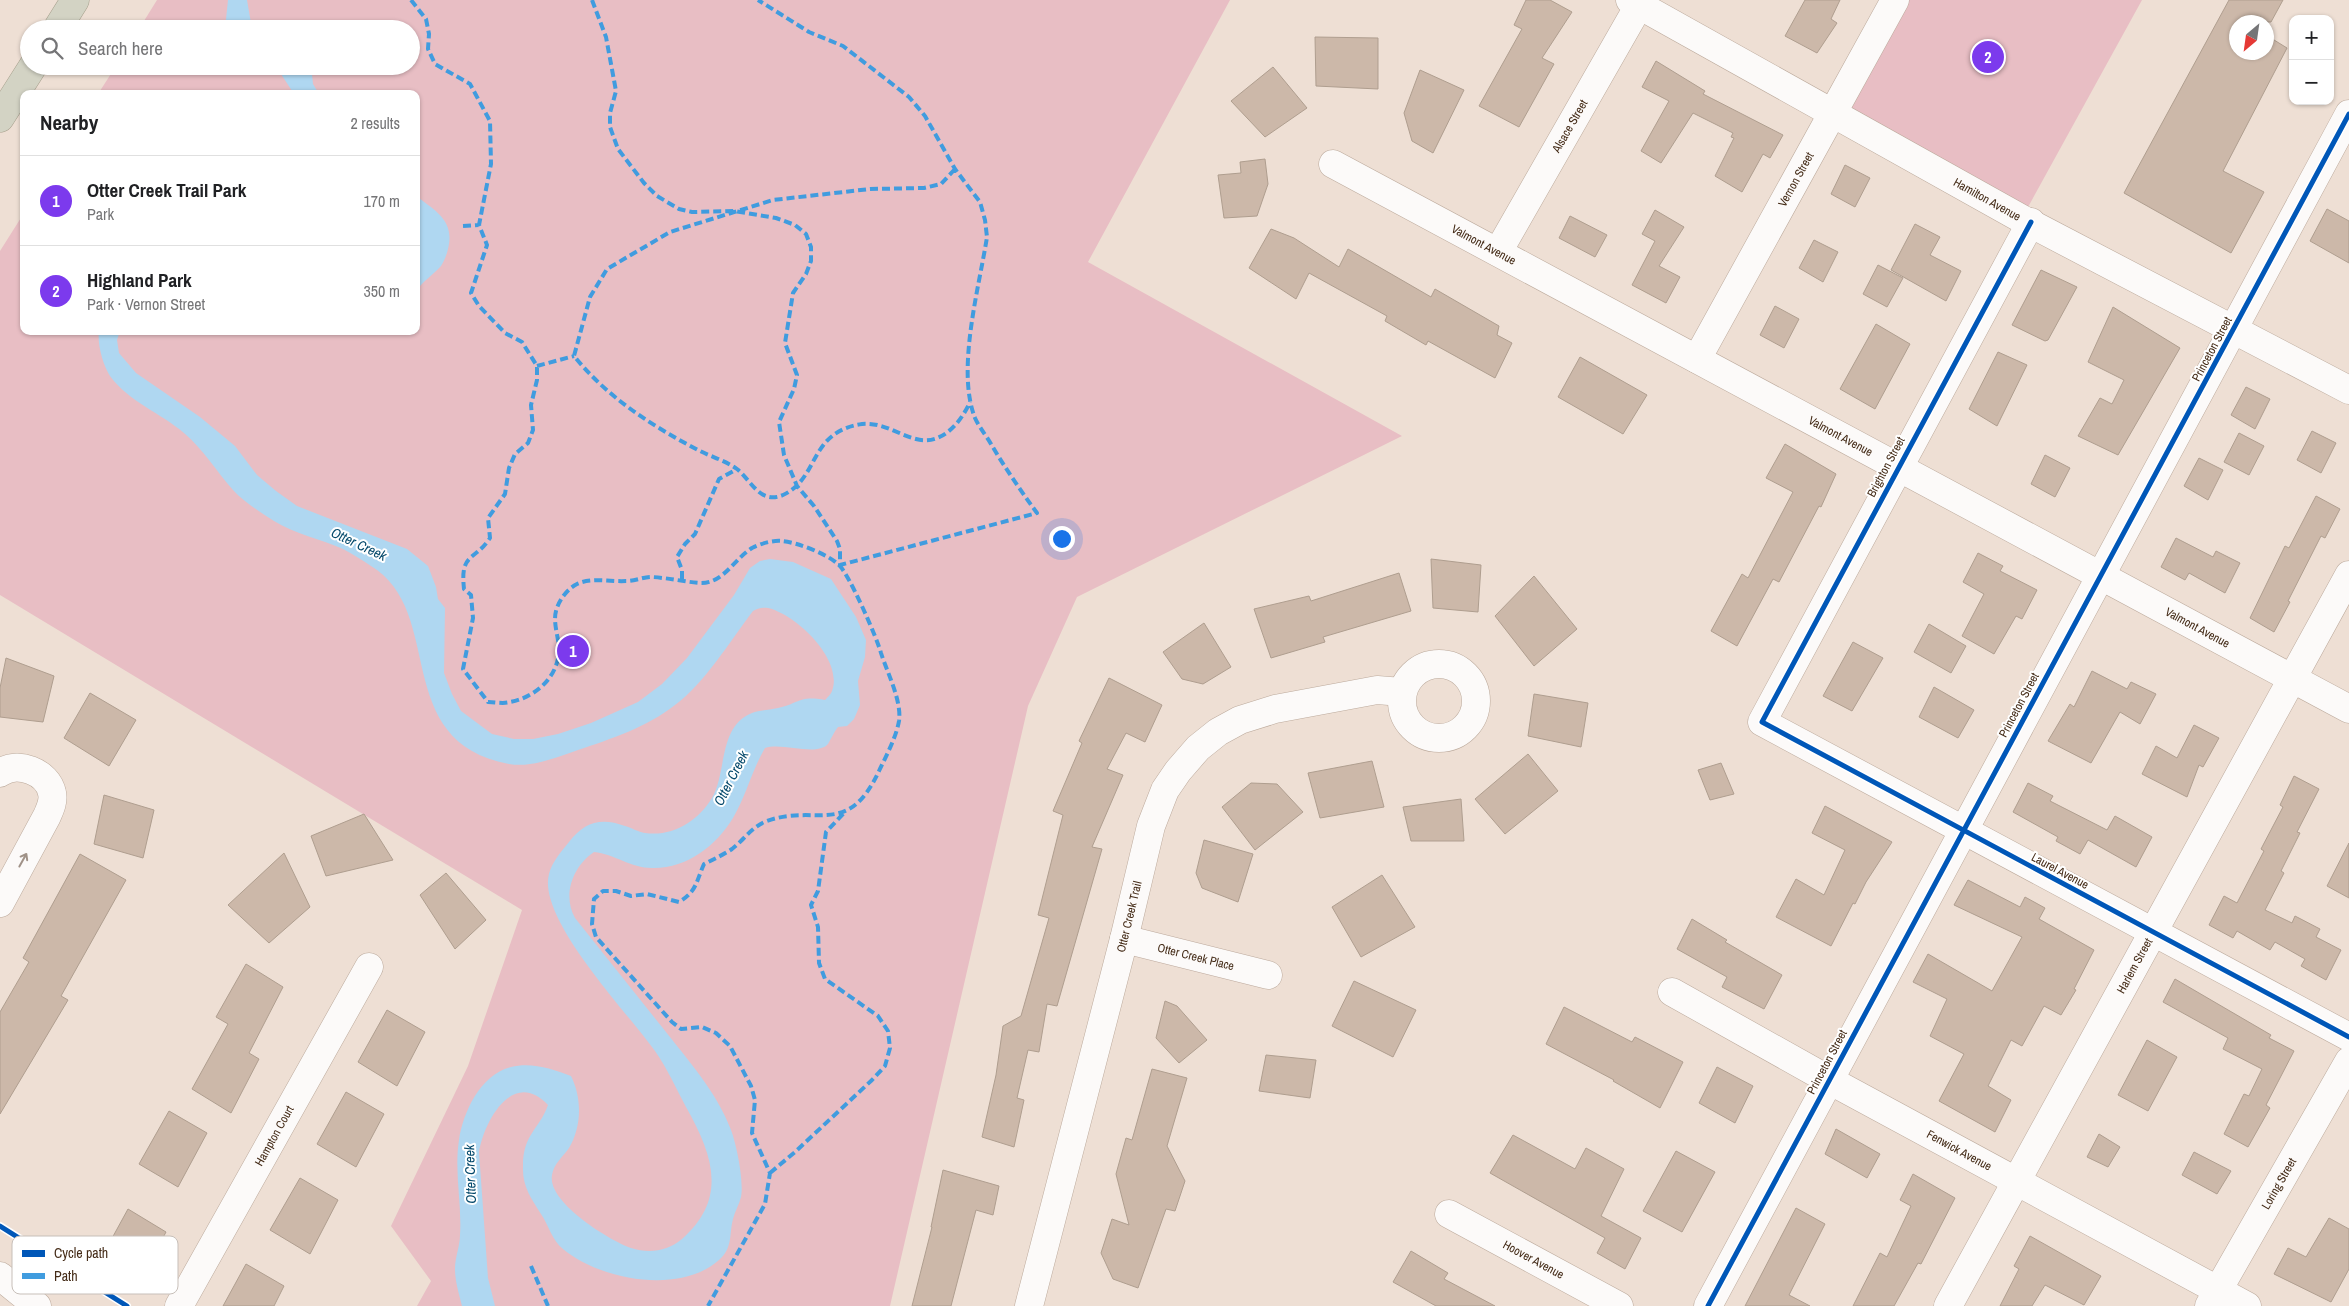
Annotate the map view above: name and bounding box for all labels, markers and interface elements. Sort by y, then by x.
north arrow [2229,15,2274,60]
map controls [2289,15,2334,105]
button: + [2289,15,2334,60]
search box [20,20,420,75]
icon: search [38,34,66,62]
text: Search here [78,35,163,61]
pin: 2 [1972,38,2004,76]
button: − [2289,60,2334,105]
street label: Alsace Street [1548,96,1592,156]
text: Nearby [40,108,98,137]
text: 2 results [350,112,400,134]
street label: Vernon Street [1774,149,1818,210]
street label: Hamilton Avenue [1950,174,2024,225]
text: Otter Creek Trail Park [87,177,246,203]
text: 1 [52,190,60,212]
text: 170 m [364,190,400,212]
text: Park [87,203,114,225]
street label: Valmont Avenue [1449,221,1519,269]
text: Highland Park [87,267,192,293]
text: 2 [52,280,60,302]
text: 350 m [364,280,400,302]
text: Park · Vernon Street [87,293,205,315]
street label: Princeton Street [2188,314,2236,384]
street label: Valmont Avenue [1806,412,1876,460]
street label: Brighton Street [1863,434,1909,500]
water label: Otter Creek [328,523,391,565]
your location [1049,526,1075,552]
street label: Valmont Avenue [2162,604,2233,652]
pin: 1 [557,632,589,670]
street label: Princeton Street [1995,670,2043,740]
water label: Otter Creek [710,746,753,809]
street label: Laurel Avenue [2029,849,2091,893]
one-way arrow [19,853,29,868]
street label: Otter Creek Trail [1113,879,1146,954]
street label: Harlem Street [2113,935,2156,996]
street label: Otter Creek Place [1156,940,1236,974]
street label: Princeton Street [1803,1027,1851,1097]
street label: Hampton Court [251,1103,298,1169]
street label: Fenwick Avenue [1924,1126,1995,1174]
water label: Otter Creek [460,1143,480,1204]
street label: Loring Street [2258,1155,2300,1212]
legend [12,1236,178,1294]
street label: Hoover Avenue [1500,1237,1567,1283]
text: Cycle path [54,1244,108,1262]
text: Path [54,1267,78,1285]

